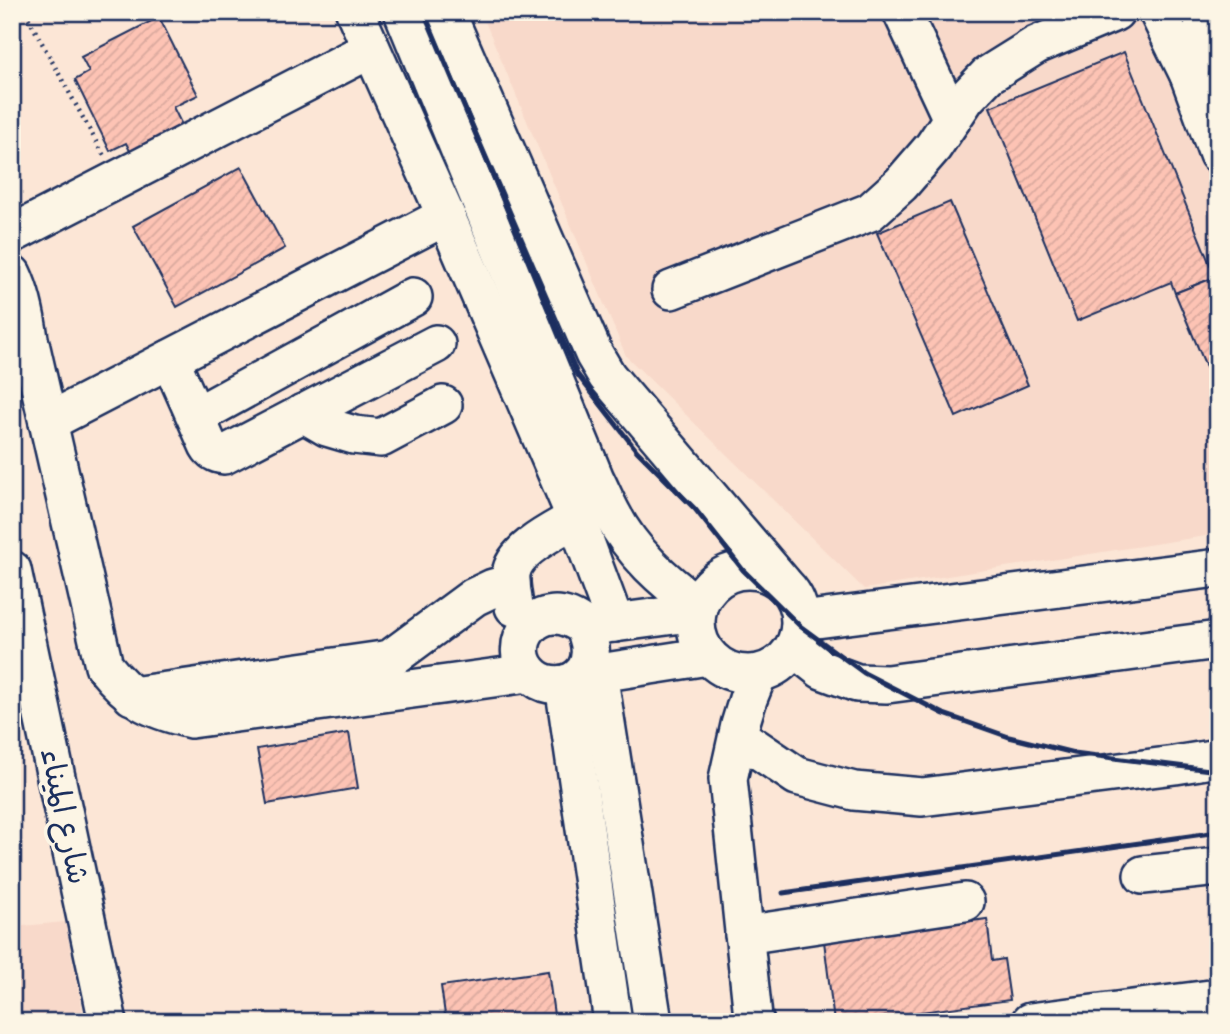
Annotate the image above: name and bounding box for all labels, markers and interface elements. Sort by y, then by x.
street label: شارع الميناء [30,744,98,888]

